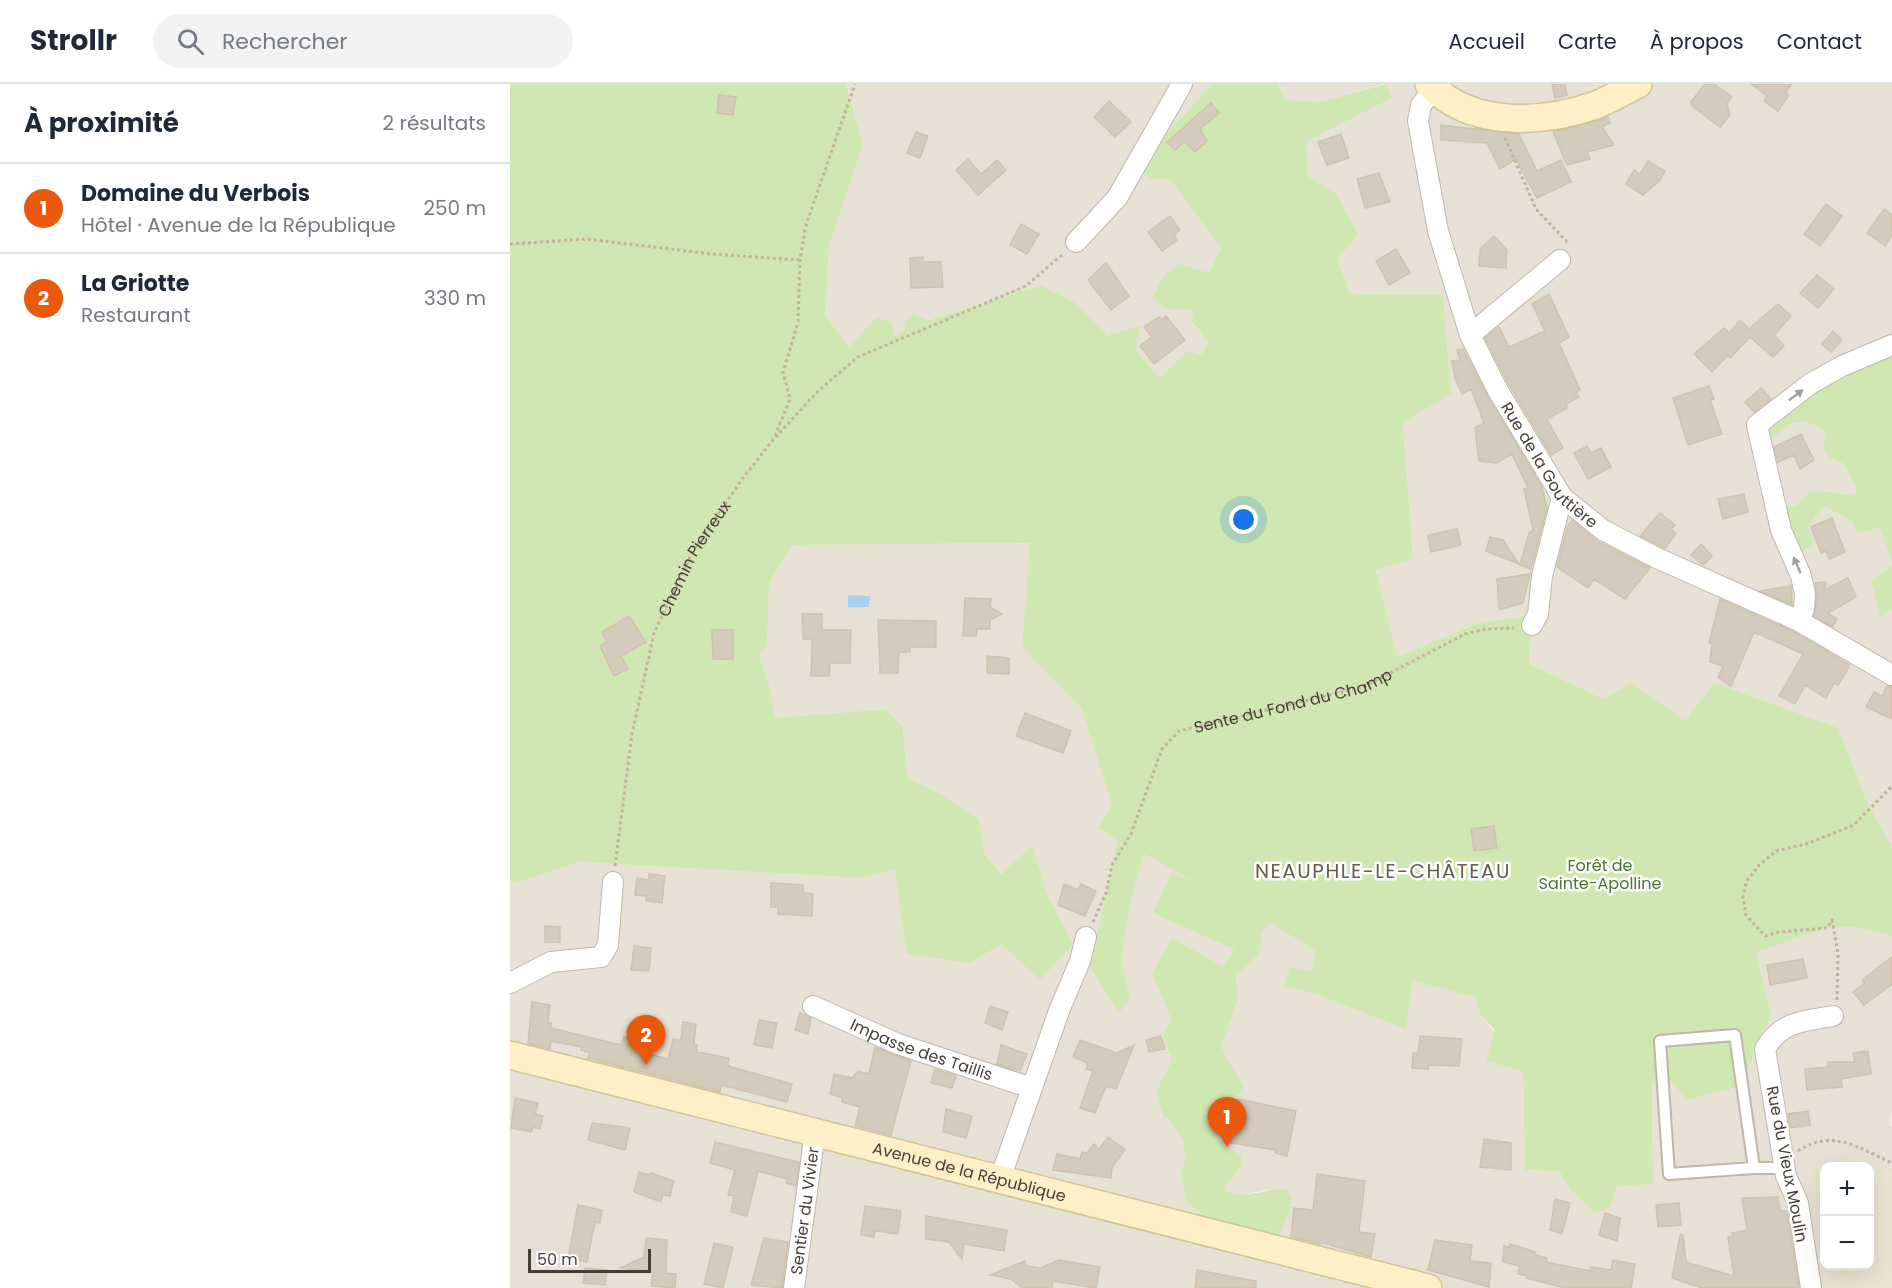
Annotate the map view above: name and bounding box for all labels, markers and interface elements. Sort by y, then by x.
search box [153,14,573,68]
text: Strollr [30,21,117,60]
icon: search [174,25,207,58]
text: Rechercher [222,26,348,57]
text: Accueil [1448,27,1525,56]
text: Carte [1558,27,1617,56]
text: À propos [1650,27,1744,56]
text: Contact [1777,27,1862,56]
text: À proximité [24,105,179,141]
text: 2 résultats [383,109,486,137]
text: Domaine du Verbois [81,178,310,209]
text: 1 [40,194,47,222]
text: 250 m [423,194,486,222]
text: Hôtel · Avenue de la République [81,211,396,239]
text: La Griotte [81,268,189,299]
text: 2 [38,284,49,312]
text: 330 m [424,284,486,312]
text: Restaurant [81,301,191,329]
one-way arrow [1789,389,1804,401]
street label: Rue de la Gouttière [1496,397,1603,533]
street label: Chemin Pierreux [652,496,736,620]
your location [1229,505,1258,534]
one-way arrow [1792,556,1801,573]
street label: Sente du Fond du Champ [1192,662,1396,739]
park label: Forêt de Sainte-Apolline [1539,854,1661,895]
district label: NEAUPHLE-LE-CHÂTEAU [1255,857,1511,885]
street label: Impasse des Taillis [847,1013,996,1086]
pin: 2 [626,1016,666,1065]
street label: Rue du Vieux Moulin [1761,1084,1813,1244]
pin: 1 [1208,1098,1246,1147]
street label: Avenue de la République [870,1136,1069,1207]
street label: Sentier du Vivier [784,1145,824,1276]
map controls [1820,1162,1874,1270]
button: + [1820,1162,1874,1216]
button: − [1820,1216,1874,1270]
scale bar [528,1246,651,1274]
text: 50 m [537,1248,578,1271]

